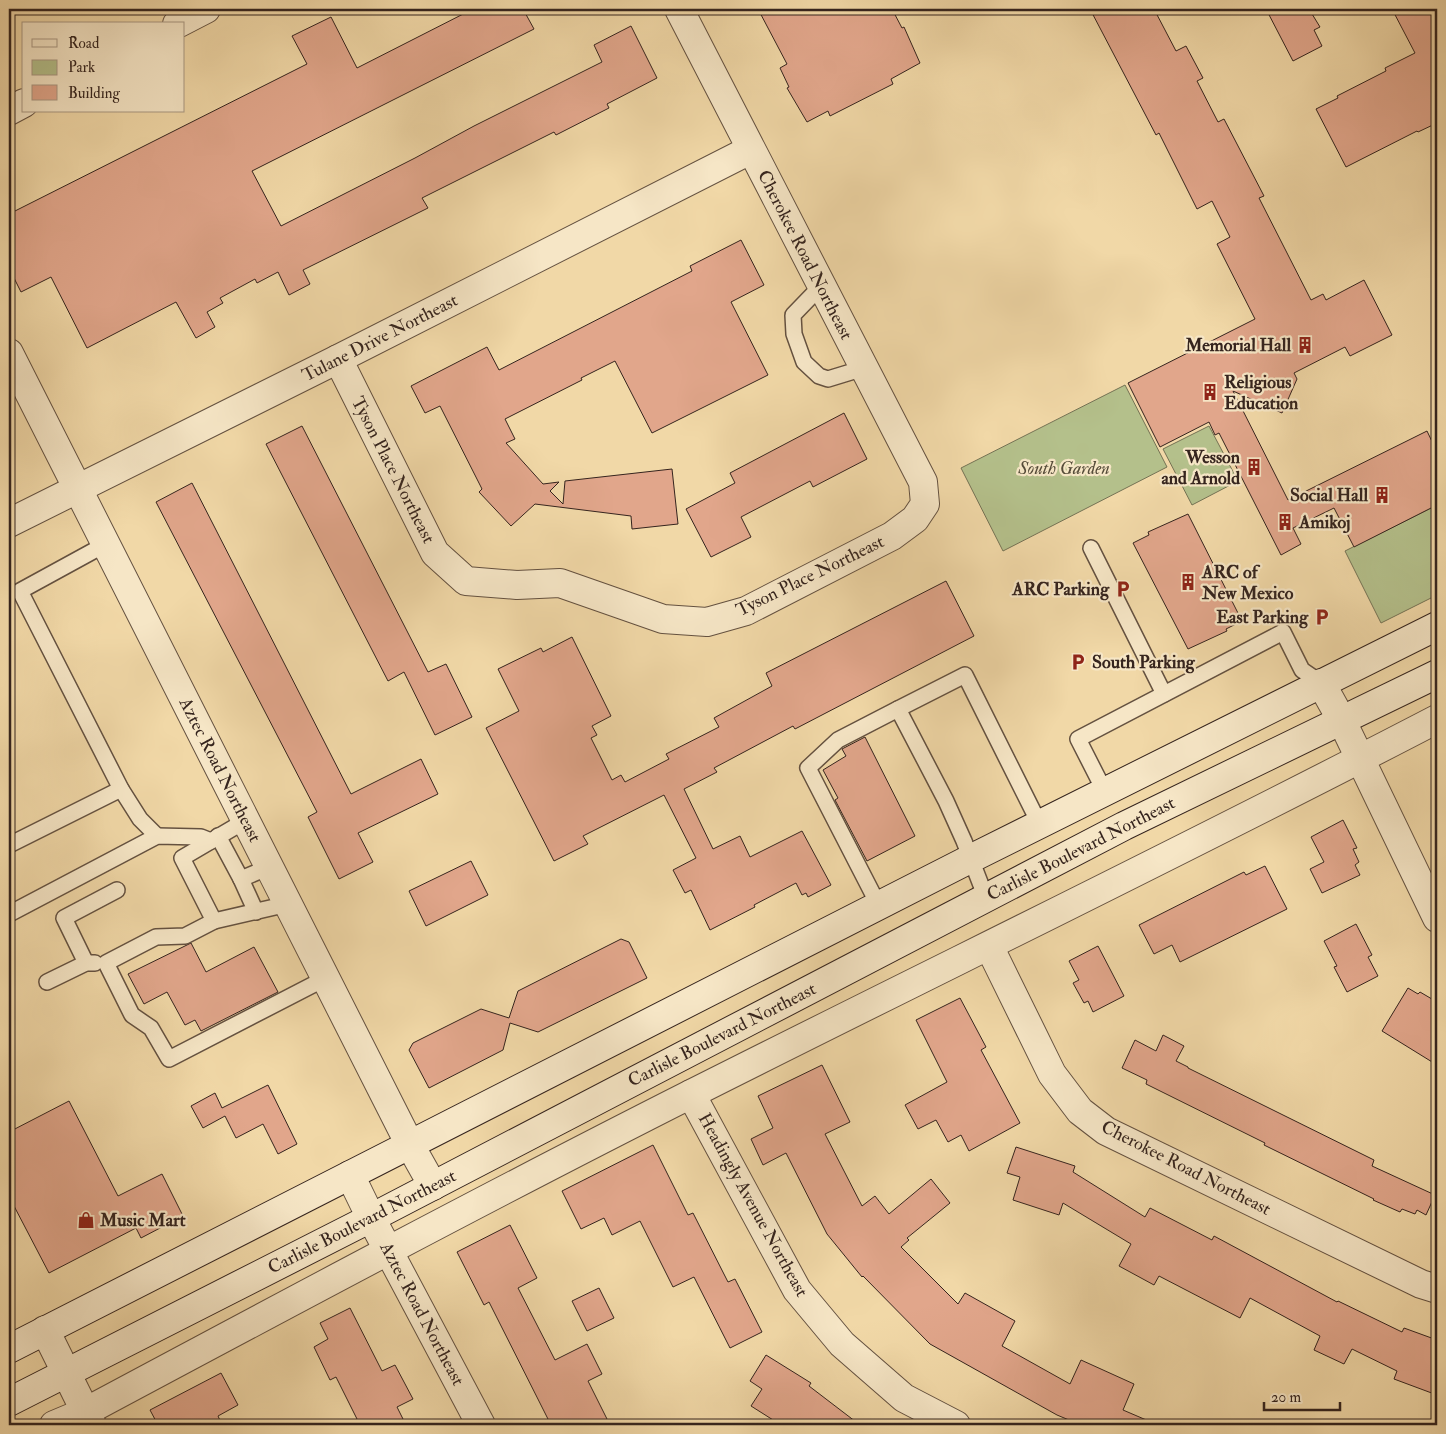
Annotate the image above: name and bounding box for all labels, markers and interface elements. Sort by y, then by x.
legend [22,22,185,112]
text: Road [68,34,100,53]
text: Park [68,58,95,77]
text: Building [68,84,120,103]
street label: Cherokee Road Northeast [752,166,858,344]
street label: Tulane Drive Northeast [298,289,462,387]
place label: Memorial Hall [1184,334,1291,357]
building icon: Memorial Hall [1295,335,1315,355]
place label: Religious Education [1224,371,1299,415]
building icon: Religious Education [1200,382,1220,402]
street label: Tyson Place Northeast [346,393,440,547]
place label: Wesson and Arnold [1161,446,1241,490]
park label: South Garden [1017,457,1110,480]
building icon: Wesson and Arnold [1244,457,1264,477]
place label: Social Hall [1290,484,1368,507]
building icon: Social Hall [1372,485,1392,505]
place label: Amikoj [1298,511,1350,534]
building icon: Amikoj [1275,512,1295,532]
street label: Tyson Place Northeast [732,530,888,622]
place label: ARC of New Mexico [1201,561,1294,605]
building icon: ARC of New Mexico [1178,572,1198,592]
place label: ARC Parking [1011,578,1110,601]
parking icon: ARC Parking [1113,579,1133,599]
place label: East Parking [1216,606,1309,629]
parking icon: East Parking [1312,607,1332,627]
place label: South Parking [1092,651,1196,674]
parking icon: South Parking [1068,652,1088,672]
street label: Aztec Road Northeast [173,693,266,846]
street label: Carlisle Boulevard Northeast [983,791,1179,906]
street label: Carlisle Boulevard Northeast [624,977,820,1092]
street label: Headingly Avenue Northeast [693,1109,813,1301]
street label: Cherokee Road Northeast [1097,1115,1275,1221]
street label: Carlisle Boulevard Northeast [264,1164,460,1279]
place label: Music Mart [99,1209,186,1232]
shop icon: Music Mart [76,1210,96,1230]
street label: Aztec Road Northeast [374,1237,470,1390]
scale bar [1264,1379,1340,1411]
text: 20 m [1271,1388,1301,1407]

